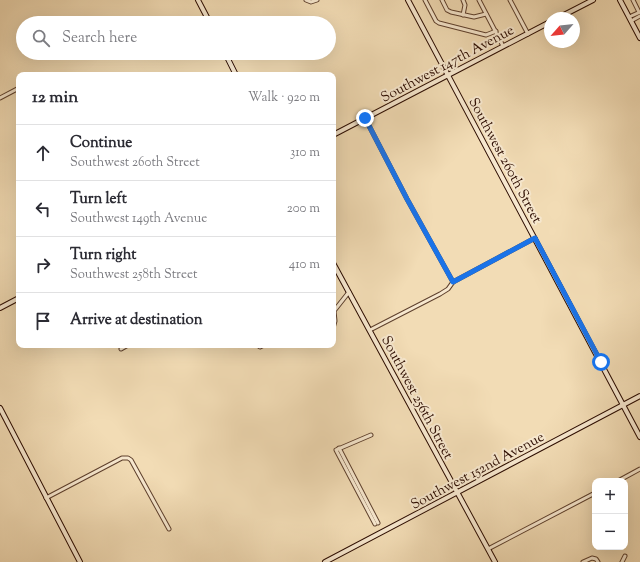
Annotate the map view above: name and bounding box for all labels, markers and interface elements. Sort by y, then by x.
north arrow [544,12,580,48]
search box [16,16,336,60]
street label: Southwest 147th Avenue [378,21,518,108]
icon: search [30,27,52,49]
text: Search here [62,28,137,49]
text: 12 min [32,86,78,110]
text: Walk · 920 m [248,89,320,107]
street label: Southwest 260th Street [463,95,546,228]
route end [356,109,374,127]
text: Continue [70,133,132,154]
icon: ahead [32,142,54,164]
text: 310 m [290,144,320,162]
text: Southwest 260th Street [70,154,200,172]
text: Turn left [70,189,127,210]
icon: left [32,198,54,220]
text: 200 m [287,200,320,218]
text: Southwest 149th Avenue [70,210,207,228]
text: Turn right [70,245,136,266]
icon: right [32,254,54,276]
text: 410 m [289,256,320,274]
text: Southwest 258th Street [70,266,197,284]
icon: arrive [32,310,54,332]
text: Arrive at destination [70,310,203,331]
street label: Southwest 256th Street [375,333,457,463]
route start [592,353,610,371]
street label: Southwest 152nd Avenue [408,428,548,516]
map controls [592,478,628,550]
button: + [592,478,628,514]
button: − [592,514,628,550]

